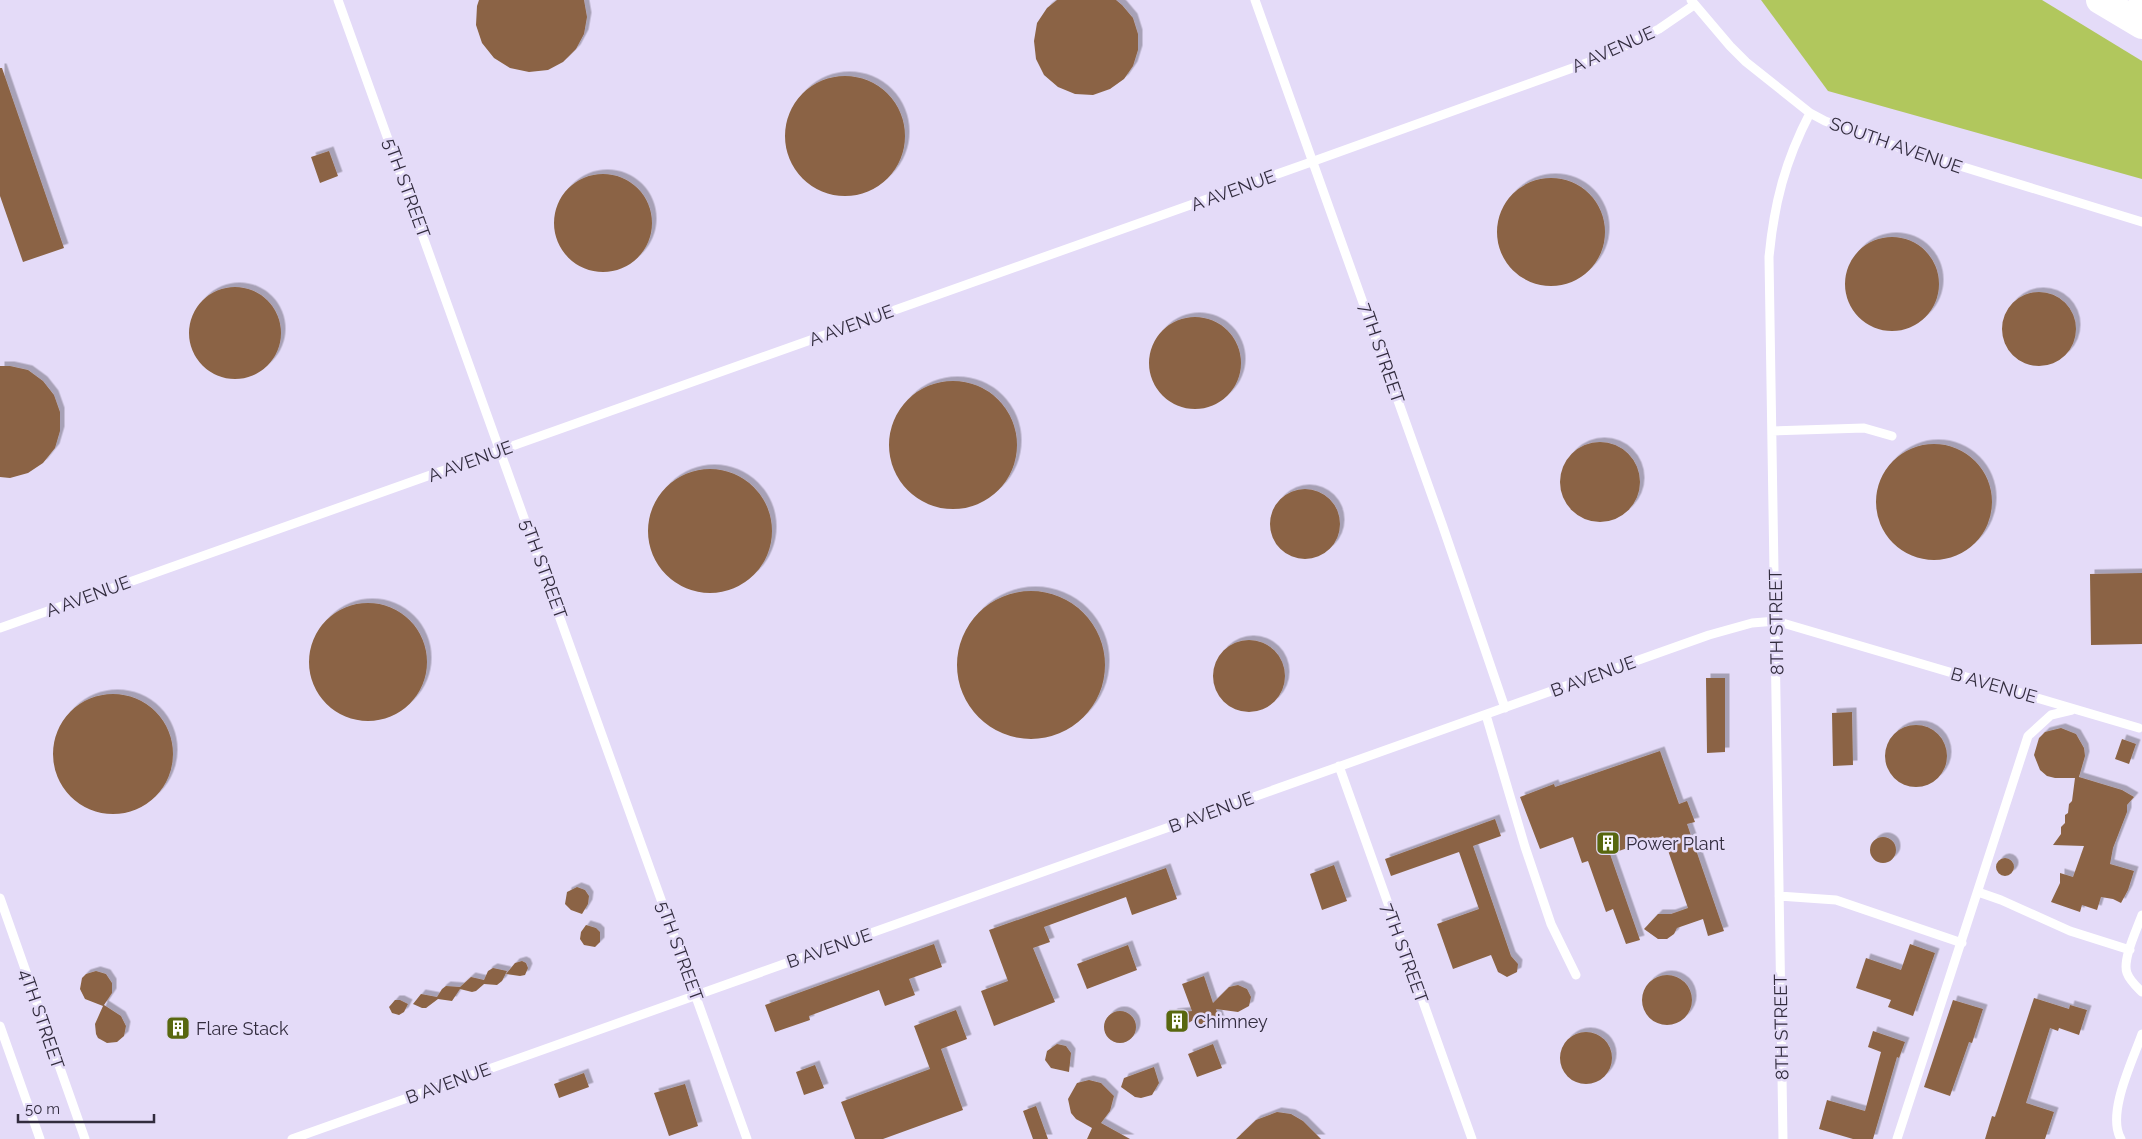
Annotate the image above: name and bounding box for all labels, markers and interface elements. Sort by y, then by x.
street label: A AVENUE [1568,21,1658,77]
street label: SOUTH AVENUE [1827,112,1965,178]
street label: 5TH STREET [379,135,435,241]
street label: A AVENUE [1188,165,1278,215]
street label: A AVENUE [806,300,896,350]
street label: 7TH STREET [1355,300,1409,406]
street label: A AVENUE [425,436,515,486]
street label: 5TH STREET [516,516,572,622]
street label: 8TH STREET [1765,569,1787,675]
street label: A AVENUE [43,571,133,621]
street label: B AVENUE [1548,651,1638,701]
street label: B AVENUE [1948,663,2040,707]
street label: B AVENUE [1166,787,1256,837]
building icon: Power Plant [1595,830,1621,856]
place label: Power Plant [1626,833,1725,854]
street label: 5TH STREET [652,898,708,1004]
street label: 7TH STREET [1377,900,1433,1006]
street label: B AVENUE [784,924,874,972]
street label: 4TH STREET [15,966,69,1072]
street label: 8TH STREET [1770,974,1792,1080]
building icon: Chimney [1164,1008,1190,1034]
place label: Chimney [1194,1011,1268,1032]
building icon: Flare Stack [165,1015,191,1041]
place label: Flare Stack [196,1018,289,1039]
street label: B AVENUE [403,1058,493,1108]
scale bar [18,1092,154,1124]
text: 50 m [25,1100,60,1118]

